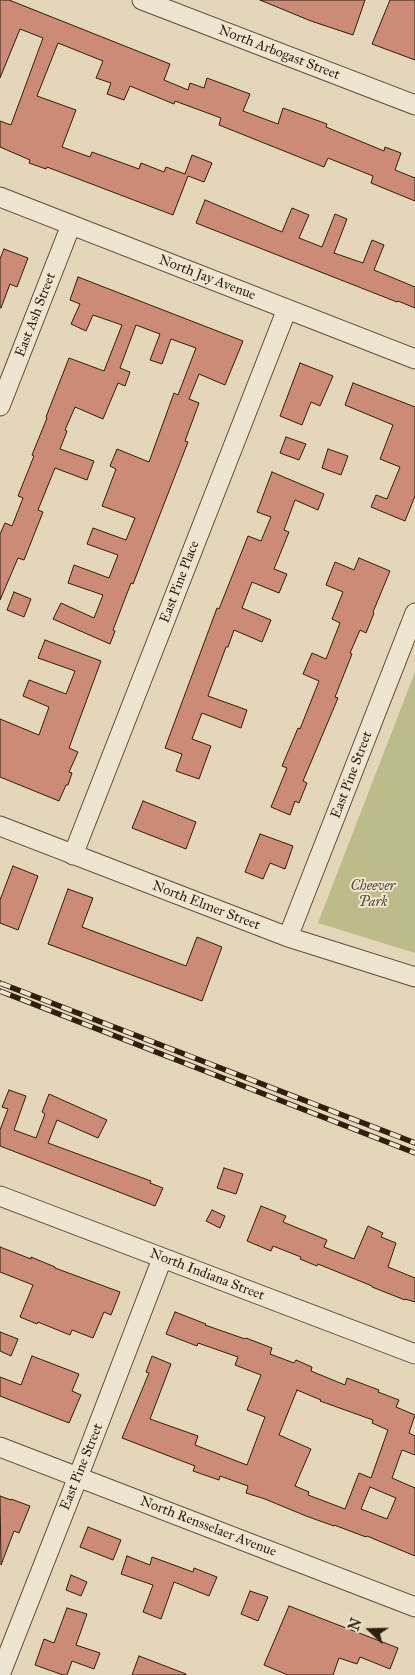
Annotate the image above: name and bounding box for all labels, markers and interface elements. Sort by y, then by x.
street label: North Arbogast Street [216,22,342,84]
street label: North Jay Avenue [156,252,258,304]
street label: East Ash Street [12,270,60,360]
street label: East Pine Place [157,538,203,626]
street label: East Pine Street [328,729,376,821]
street label: North Elmer Street [150,878,262,934]
park label: Cheever Park [351,879,395,912]
street label: North Indiana Street [147,1245,267,1305]
street label: East Pine Street [57,1421,107,1513]
street label: North Rensselaer Avenue [137,1493,279,1561]
north arrow [345,1605,395,1655]
text: N [345,1616,366,1633]

